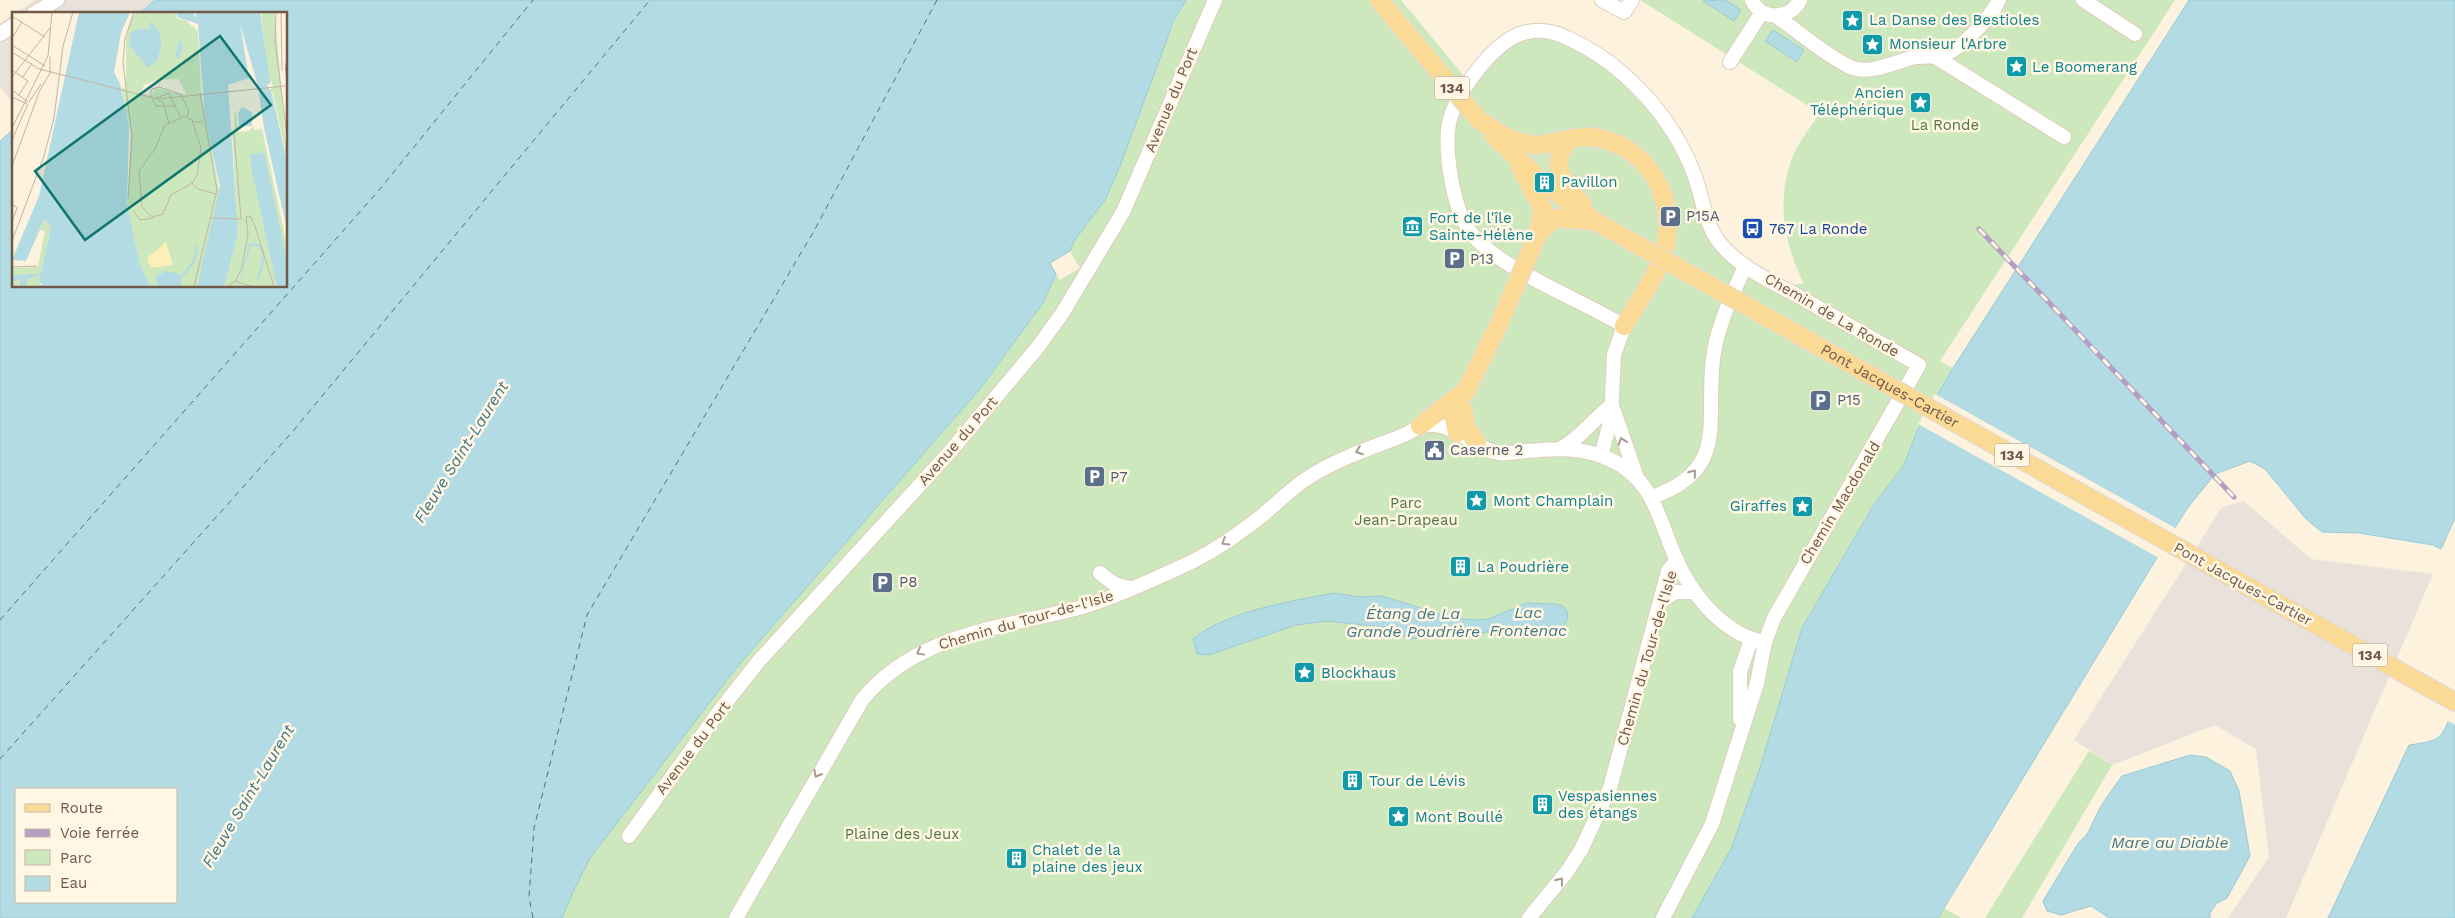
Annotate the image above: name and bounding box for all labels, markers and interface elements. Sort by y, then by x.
place icon: La Danse des Bestioles [1841,8,1865,32]
place label: La Danse des Bestioles [1869,11,2039,29]
inset map [12,12,288,288]
place icon: Monsieur l'Arbre [1861,32,1885,56]
place label: Monsieur l'Arbre [1889,35,2007,53]
street label: Avenue du Port [1141,44,1201,155]
place icon: Le Boomerang [2004,55,2028,79]
place label: Le Boomerang [2032,58,2137,76]
road number: 134 [1434,76,1470,100]
place label: Ancien Téléphérique [1810,84,1904,119]
place icon: Ancien Téléphérique [1908,90,1932,114]
park label: La Ronde [1911,116,1979,134]
building icon: Pavillon [1533,170,1557,194]
place label: Pavillon [1561,173,1618,191]
parking icon: P15A [1658,204,1682,228]
place label: P15A [1686,207,1720,225]
place label: Fort de l'île Sainte-Hélène [1429,209,1533,244]
museum icon: Fort de l'île Sainte-Hélène [1401,215,1425,239]
bus stop icon: 767 La Ronde [1741,217,1765,241]
place label: 767 La Ronde [1769,220,1867,238]
parking icon: P13 [1442,247,1466,271]
place label: P13 [1470,250,1494,268]
street label: Chemin de La Ronde [1762,269,1902,361]
street label: Pont Jacques-Cartier [1818,340,1962,432]
water label: Fleuve Saint-Laurent [410,377,513,526]
parking icon: P15 [1809,388,1833,412]
place label: P15 [1837,391,1861,409]
street label: Avenue du Port [914,392,1002,489]
one-way arrow [1618,437,1628,445]
public building icon: Caserne 2 [1422,438,1446,462]
street label: Chemin Macdonald [1796,438,1884,568]
place label: Caserne 2 [1450,441,1523,459]
road number: 134 [1994,444,2030,466]
one-way arrow [1355,445,1364,455]
parking icon: P7 [1082,465,1106,489]
place label: P7 [1110,468,1128,486]
one-way arrow [1687,470,1695,479]
place icon: Mont Champlain [1465,489,1489,513]
place label: Mont Champlain [1493,492,1613,510]
park label: Parc Jean-Drapeau [1354,494,1458,529]
place icon: Giraffes [1791,494,1815,518]
place label: Giraffes [1730,497,1787,515]
one-way arrow [1221,535,1230,545]
street label: Pont Jacques-Cartier [2171,538,2315,630]
building icon: La Poudrière [1449,555,1473,579]
place label: La Poudrière [1477,558,1569,576]
street label: Chemin du Tour-de-l'Isle [1613,568,1681,748]
parking icon: P8 [871,570,895,594]
place label: P8 [899,573,917,591]
street label: Chemin du Tour-de-l'Isle [936,586,1116,654]
water label: Lac Frontenac [1489,603,1567,640]
water label: Étang de La Grande Poudrière [1346,604,1480,641]
road number: 134 [2352,644,2388,666]
one-way arrow [916,646,925,656]
place icon: Blockhaus [1293,661,1317,685]
place label: Blockhaus [1321,664,1396,682]
street label: Avenue du Port [652,697,734,798]
water label: Fleuve Saint-Laurent [198,721,298,871]
one-way arrow [814,769,824,778]
building icon: Tour de Lévis [1341,769,1365,793]
place label: Tour de Lévis [1369,772,1466,790]
place label: Vespasiennes des étangs [1558,787,1657,822]
legend [15,788,178,903]
building icon: Vespasiennes des étangs [1530,793,1554,817]
text: Route [60,799,103,817]
place icon: Mont Boullé [1387,805,1411,829]
place label: Mont Boullé [1415,808,1503,826]
text: Voie ferrée [60,824,139,842]
park label: Plaine des Jeux [845,825,959,843]
water label: Mare au Diable [2111,833,2229,852]
place label: Chalet de la plaine des jeux [1032,841,1143,876]
building icon: Chalet de la plaine des jeux [1004,847,1028,871]
text: Parc [60,849,92,867]
text: Eau [60,874,87,892]
one-way arrow [1555,878,1563,887]

